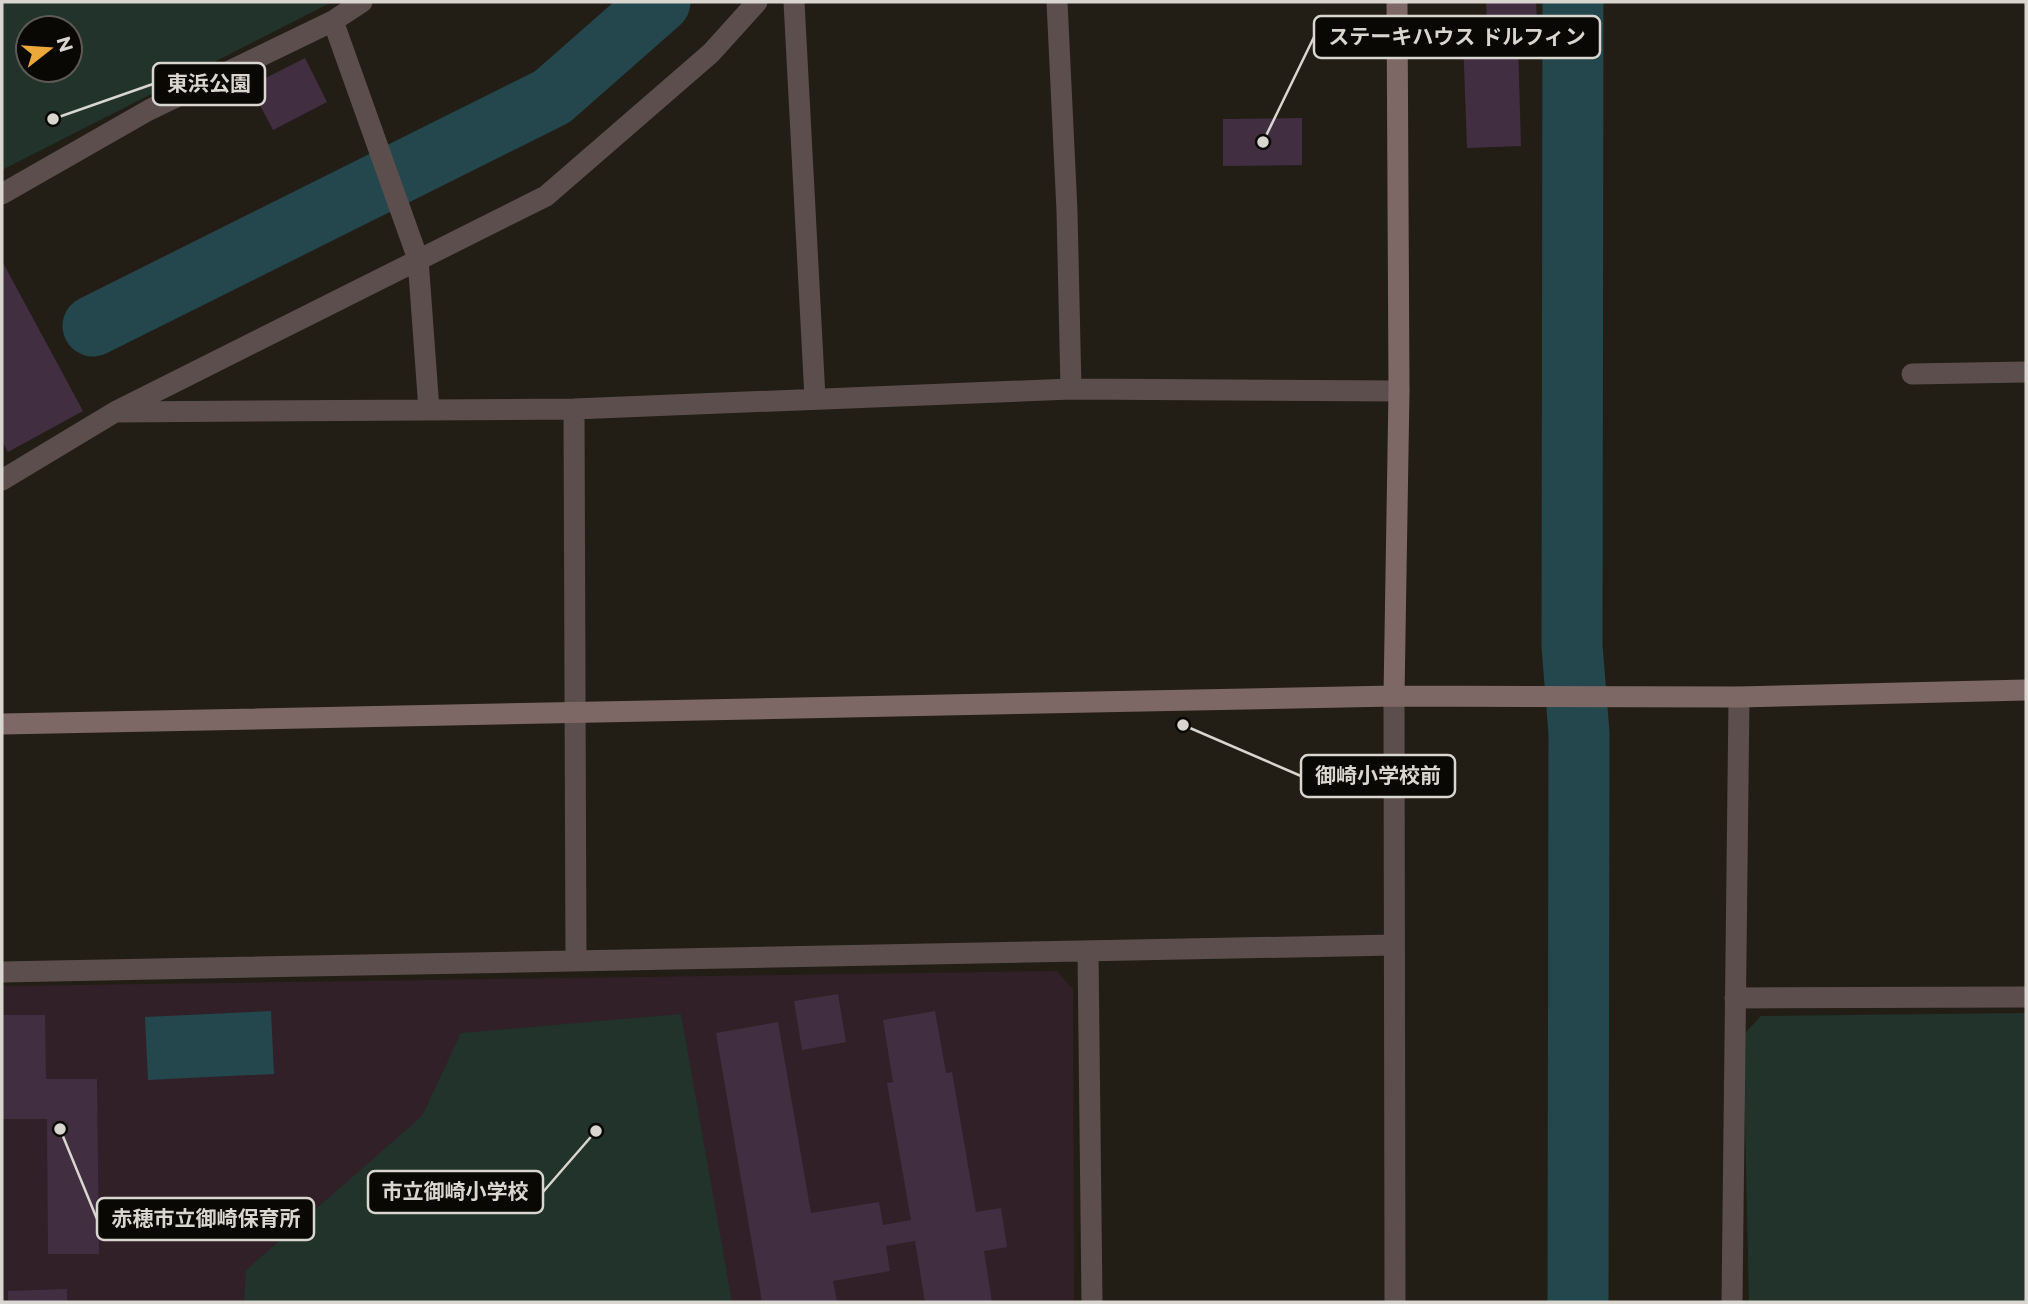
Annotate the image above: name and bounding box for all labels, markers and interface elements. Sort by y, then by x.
north arrow [14,14,84,84]
callout: ステーキハウス ドルフィン [1314,16,1600,58]
text: ステーキハウス ドルフィン [1328,24,1586,49]
text: N [52,33,78,55]
callout: 東浜公園 [153,63,265,105]
text: 東浜公園 [167,71,251,96]
callout: 御崎小学校前 [1301,755,1455,797]
text: 御崎小学校前 [1315,763,1441,788]
callout: 市立御崎小学校 [368,1171,543,1213]
text: 市立御崎小学校 [382,1179,529,1204]
callout: 赤穂市立御崎保育所 [97,1198,314,1240]
text: 赤穂市立御崎保育所 [112,1206,301,1231]

